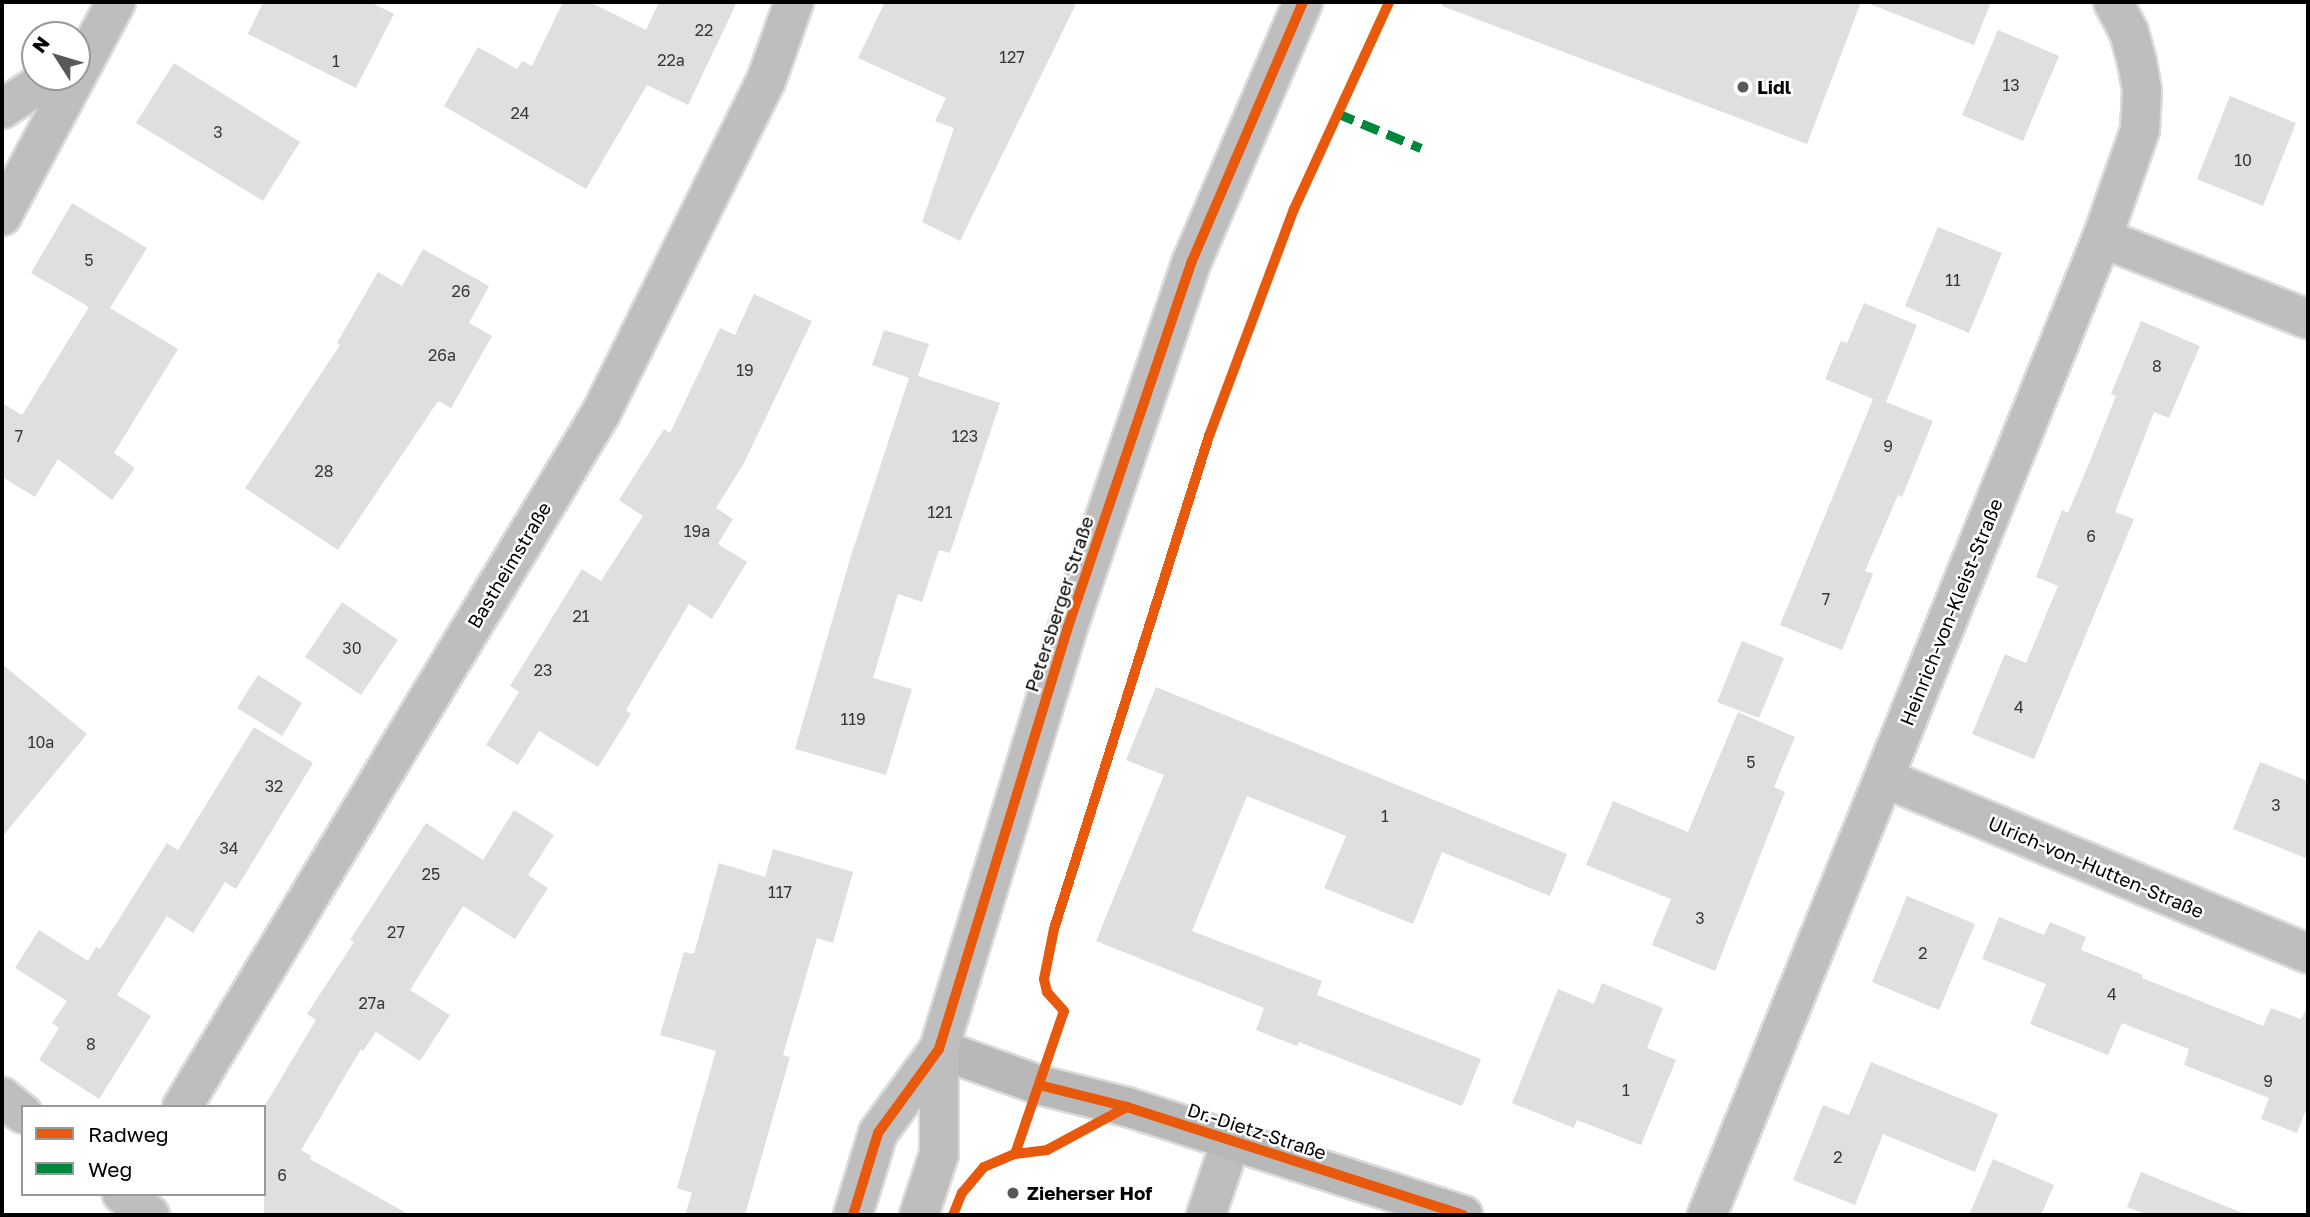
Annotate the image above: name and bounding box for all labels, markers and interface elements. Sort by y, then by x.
house number: 22 [695,20,713,40]
north arrow [21,21,91,91]
text: N [27,32,54,57]
house number: 127 [999,47,1025,67]
house number: 22a [657,50,685,70]
house number: 1 [332,51,340,71]
house number: 13 [2002,75,2020,95]
place label: Lidl [1757,76,1791,98]
marker: Lidl [1735,79,1751,95]
house number: 24 [510,103,530,123]
house number: 3 [213,122,223,142]
house number: 10 [2234,150,2252,170]
house number: 5 [84,250,94,270]
house number: 11 [1945,270,1961,290]
house number: 26 [452,281,470,301]
house number: 26a [428,345,456,365]
house number: 8 [2152,356,2162,376]
house number: 19 [736,360,754,380]
house number: 7 [15,426,23,446]
house number: 123 [952,426,978,446]
house number: 9 [1883,436,1893,456]
house number: 28 [314,461,334,481]
street label: Heinrich-von-Kleist-Straße [1895,495,2007,729]
street label: Bastheimstraße [462,498,556,632]
house number: 121 [928,502,952,522]
street label: Petersberger Straße [1020,513,1098,695]
house number: 19a [684,521,710,541]
house number: 6 [2086,526,2096,546]
house number: 7 [1822,589,1830,609]
house number: 21 [572,606,590,626]
house number: 30 [342,638,362,658]
house number: 23 [534,660,552,680]
house number: 4 [2014,697,2024,717]
house number: 119 [840,709,866,729]
house number: 10a [28,732,54,752]
house number: 5 [1746,752,1756,772]
house number: 32 [265,776,283,796]
house number: 3 [2271,795,2281,815]
house number: 1 [1381,806,1389,826]
street label: Ulrich-von-Hutten-Straße [1985,811,2207,923]
house number: 34 [219,838,239,858]
house number: 25 [422,864,440,884]
house number: 117 [768,882,792,902]
house number: 3 [1695,908,1705,928]
house number: 27 [387,922,405,942]
house number: 2 [1918,943,1928,963]
house number: 4 [2107,984,2117,1004]
house number: 27a [359,993,385,1013]
house number: 8 [86,1034,96,1054]
house number: 9 [2263,1071,2273,1091]
house number: 1 [1622,1080,1630,1100]
street label: Dr.-Dietz-Straße [1185,1098,1329,1164]
legend [21,1105,266,1196]
text: Radweg [88,1121,169,1147]
house number: 2 [1833,1147,1843,1167]
text: Weg [88,1156,132,1182]
house number: 6 [277,1165,287,1185]
place label: Zieherser Hof [1027,1182,1152,1204]
marker: Zieherser Hof [1005,1185,1021,1201]

